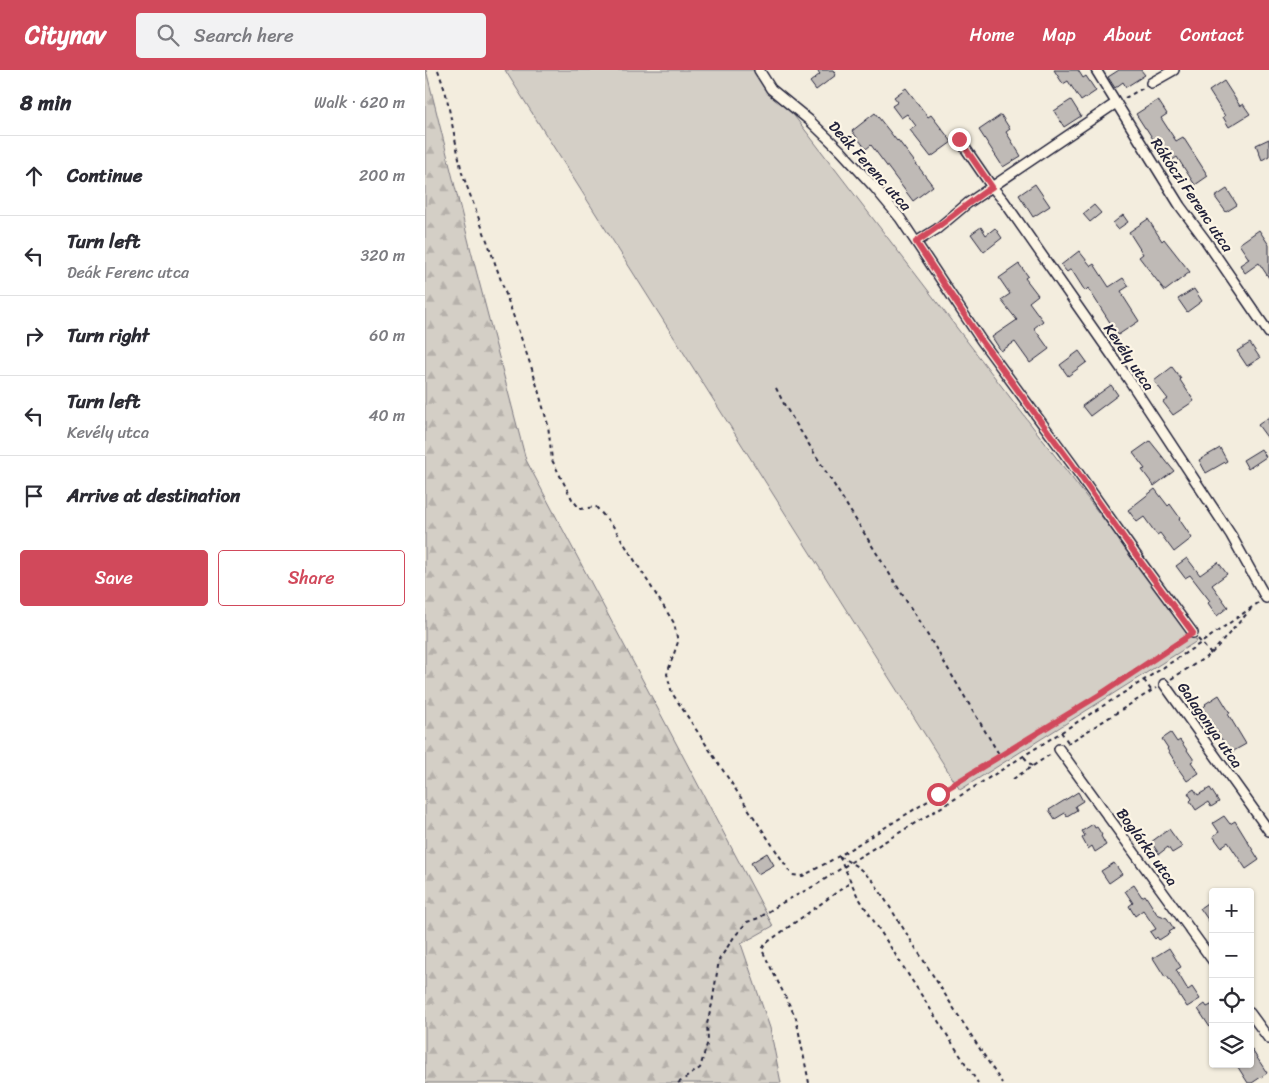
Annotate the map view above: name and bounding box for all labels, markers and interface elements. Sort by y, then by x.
search box [136,13,486,58]
text: Citynav [25,14,106,56]
text: Search here [194,19,294,52]
text: Home [970,19,1015,51]
text: Map [1043,19,1076,51]
text: About [1104,19,1152,51]
text: Contact [1180,19,1244,51]
icon: search [154,21,182,49]
text: 8 min [20,84,71,122]
text: Walk · 620 m [314,88,405,117]
street label: Deák Ferenc utca [822,115,918,218]
route end [948,128,971,151]
street label: Rákóczi Ferenc utca [1144,133,1240,258]
text: Continue [67,159,143,192]
text: 200 m [359,161,405,190]
icon: ahead [20,162,48,190]
text: Turn left [67,225,140,258]
text: 320 m [360,241,405,270]
icon: left [20,242,48,270]
text: Deák Ferenc utca [67,258,189,287]
street label: Kevély utca [1097,318,1162,397]
text: Turn right [67,319,149,352]
text: 60 m [369,321,405,350]
icon: right [20,322,48,350]
text: Turn left [67,385,140,418]
text: 40 m [368,401,405,430]
icon: left [20,402,48,430]
text: Kevély utca [67,418,149,447]
text: Arrive at destination [67,479,240,512]
icon: arrive [20,482,48,510]
button: Save [20,550,208,606]
button: Share [218,550,405,606]
street label: Galagonya utca [1170,676,1250,774]
route start [927,783,950,806]
street label: Boglárka utca [1110,802,1185,892]
map controls [1209,888,1254,1068]
button: + [1209,888,1254,933]
button: − [1209,933,1254,978]
button: locate [1209,978,1254,1023]
button: layers [1209,1023,1254,1068]

